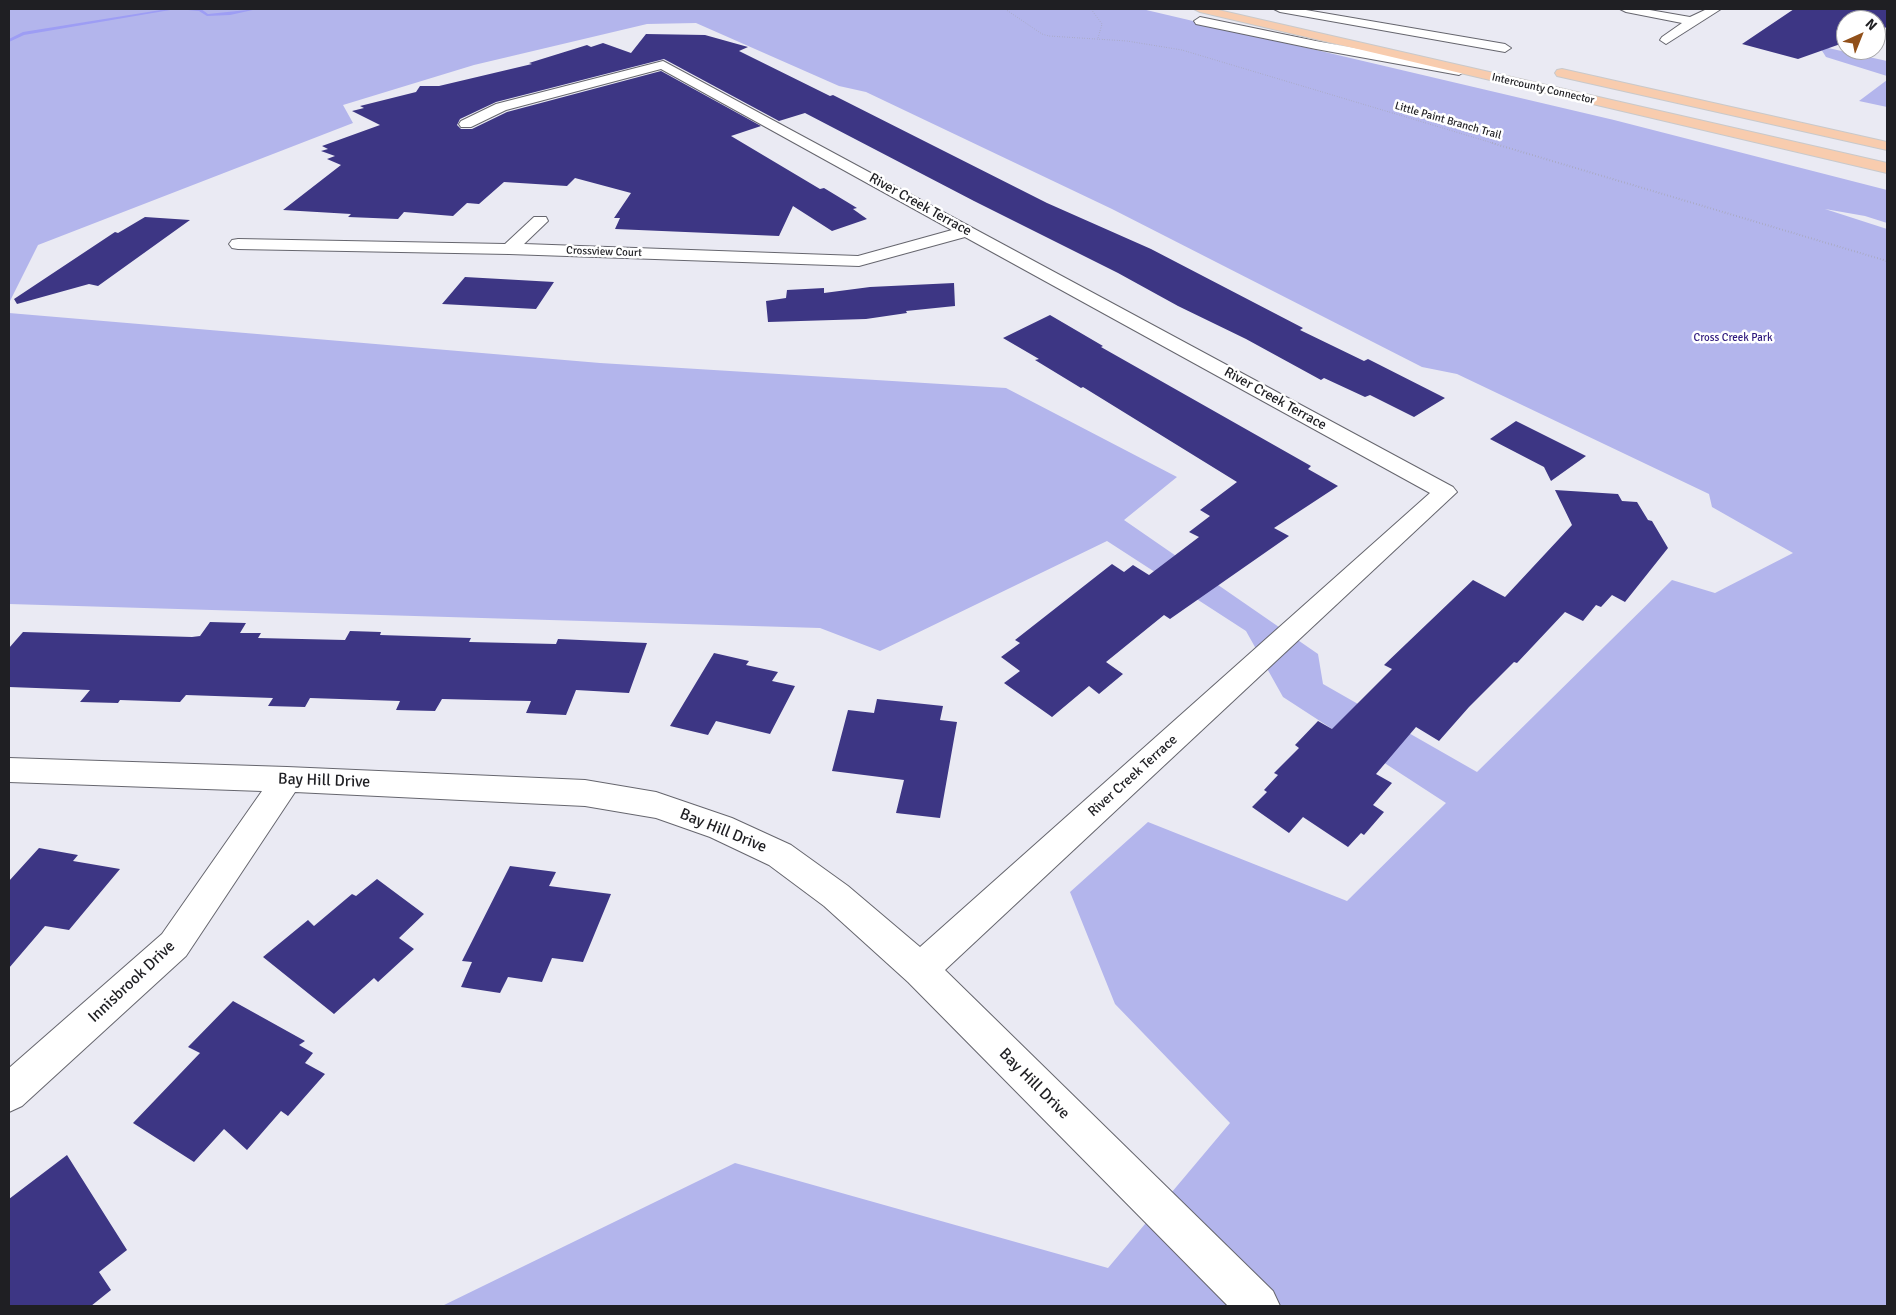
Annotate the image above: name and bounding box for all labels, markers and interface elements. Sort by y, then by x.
north arrow [1836,10,1886,60]
text: N [1862,15,1880,34]
street label: Intercounty Connector [1490,71,1596,107]
street label: Little Paint Branch Trail [1393,99,1503,143]
street label: River Creek Terrace [866,170,974,240]
street label: Crossview Court [566,244,642,260]
park label: Cross Creek Park [1694,331,1772,345]
street label: River Creek Terrace [1221,364,1329,434]
street label: River Creek Terrace [1085,731,1181,821]
street label: Bay Hill Drive [278,770,370,792]
street label: Bay Hill Drive [677,805,769,857]
street label: Innisbrook Drive [85,937,179,1027]
street label: Bay Hill Drive [995,1045,1073,1123]

